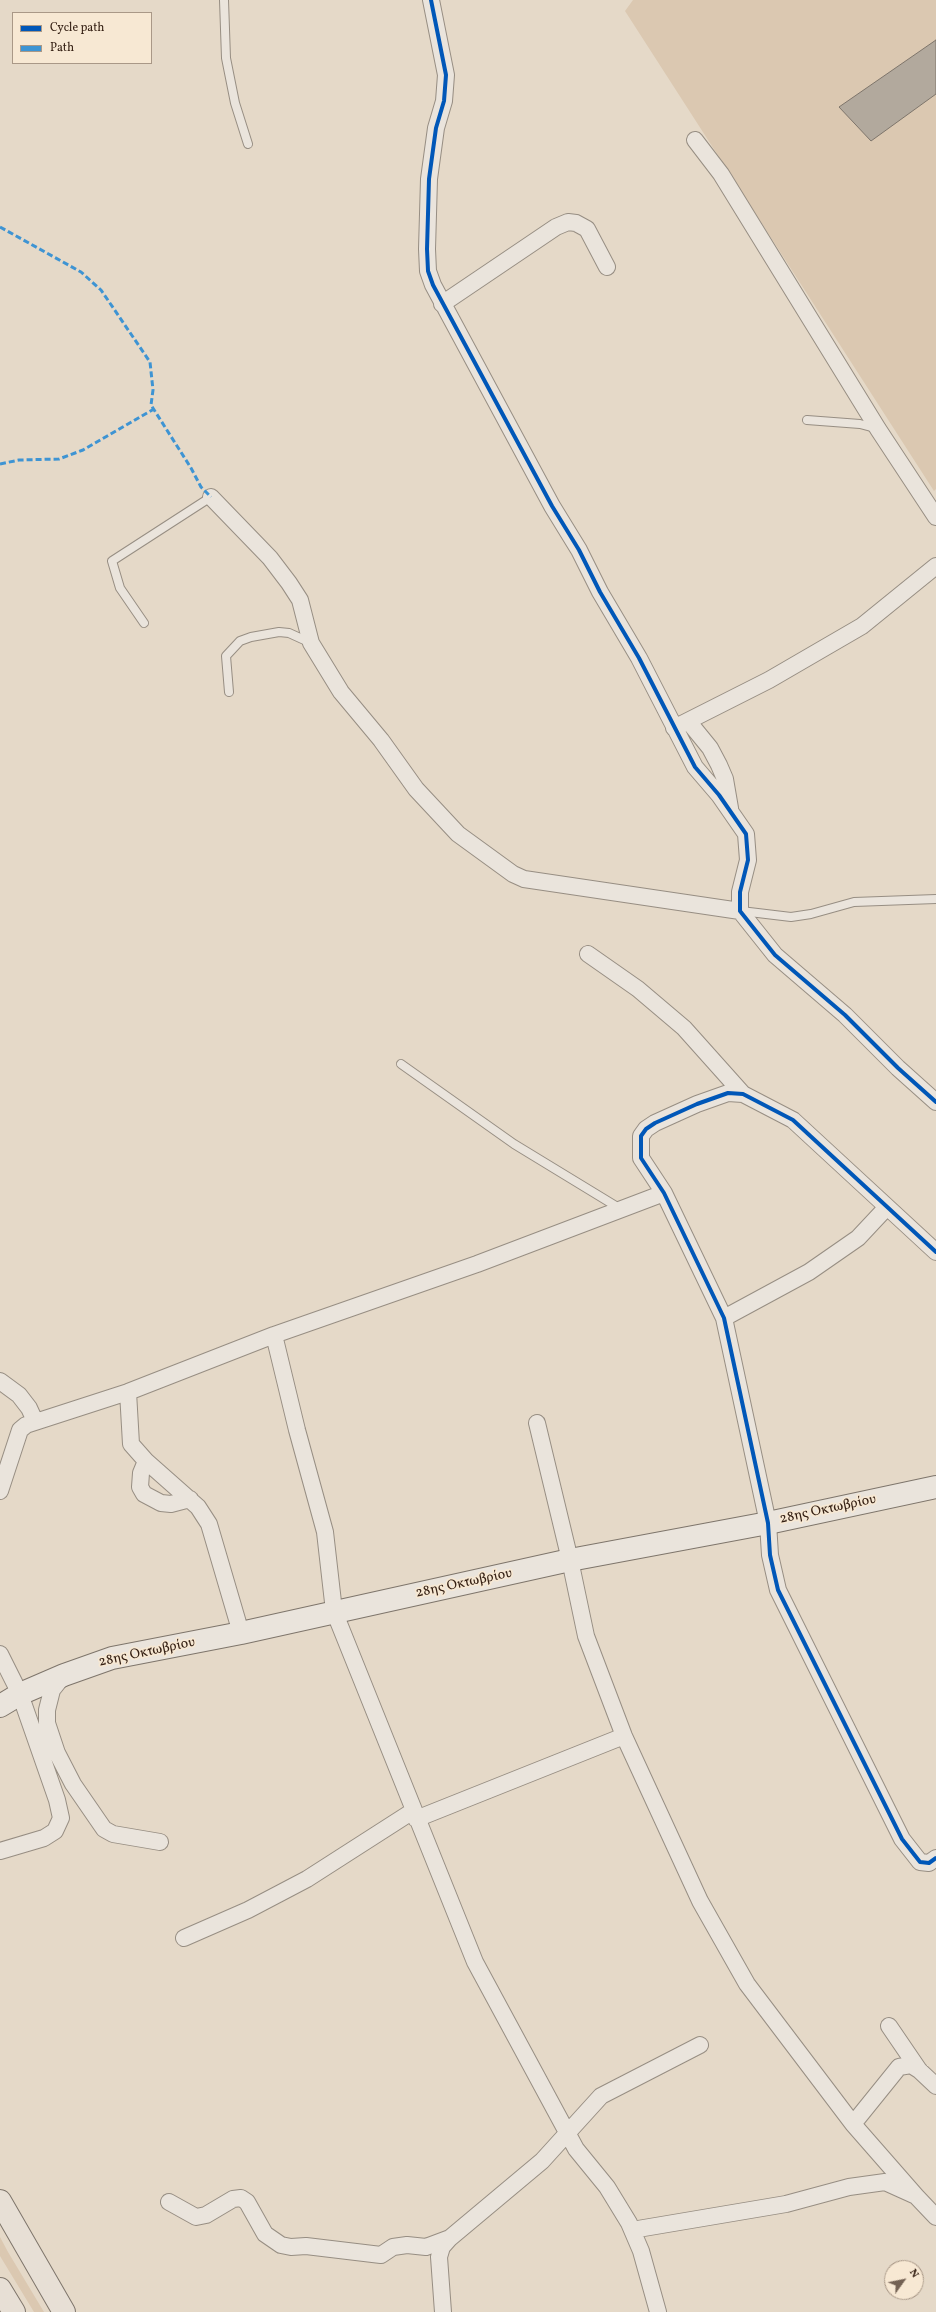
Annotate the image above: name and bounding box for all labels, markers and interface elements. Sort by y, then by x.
legend [12,12,152,64]
text: Cycle path [50,20,105,36]
text: Path [50,40,74,56]
street label: 28ης Οκτωβρίου [778,1492,878,1528]
street label: 28ης Οκτωβρίου [414,1566,514,1602]
street label: 28ης Οκτωβρίου [97,1635,197,1671]
north arrow [884,2260,924,2300]
text: N [905,2266,922,2281]

